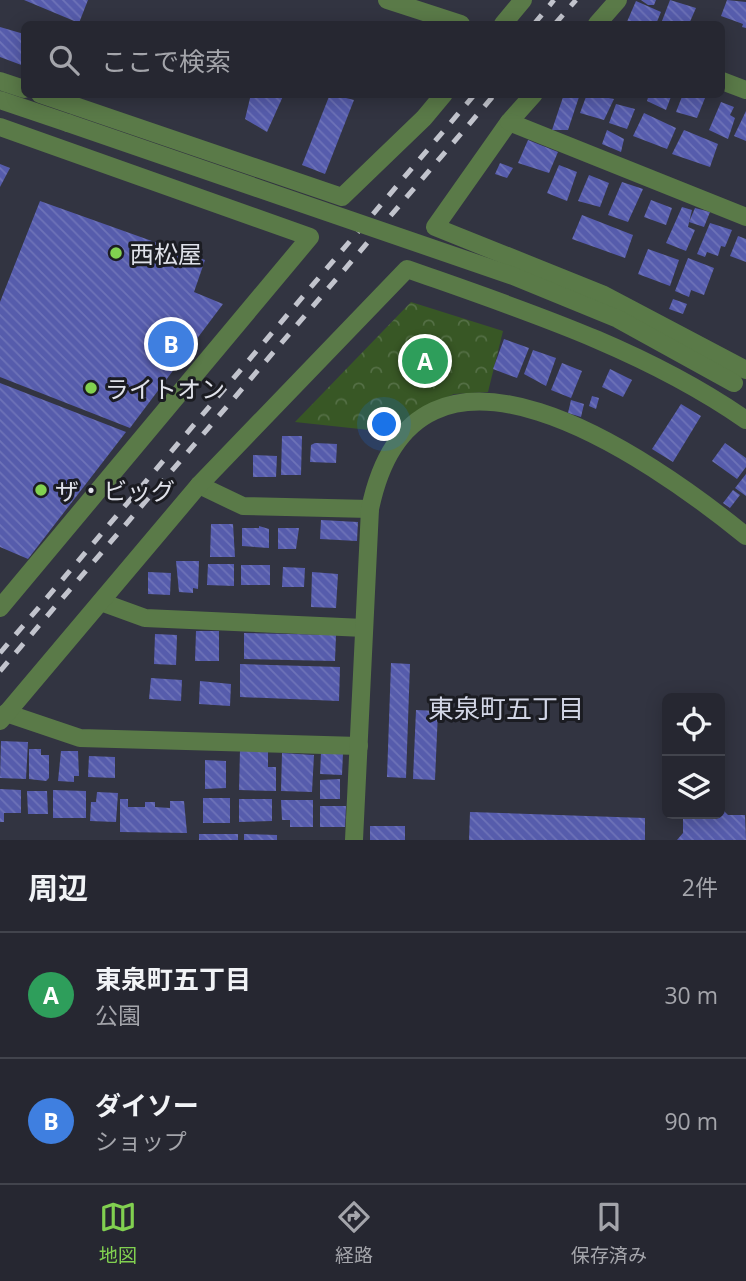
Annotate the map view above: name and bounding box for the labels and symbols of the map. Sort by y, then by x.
place label: 西松屋 [130,237,202,270]
marker: 西松屋 [108,245,124,261]
pin: B [148,318,194,370]
pin: A [402,335,448,387]
place label: ライトオン [105,372,225,405]
marker: ライトオン [83,380,99,396]
your location [367,407,401,441]
place label: ザ・ビッグ [55,474,175,507]
marker: ザ・ビッグ [33,482,49,498]
district label: 東泉町五丁目 [428,690,584,726]

